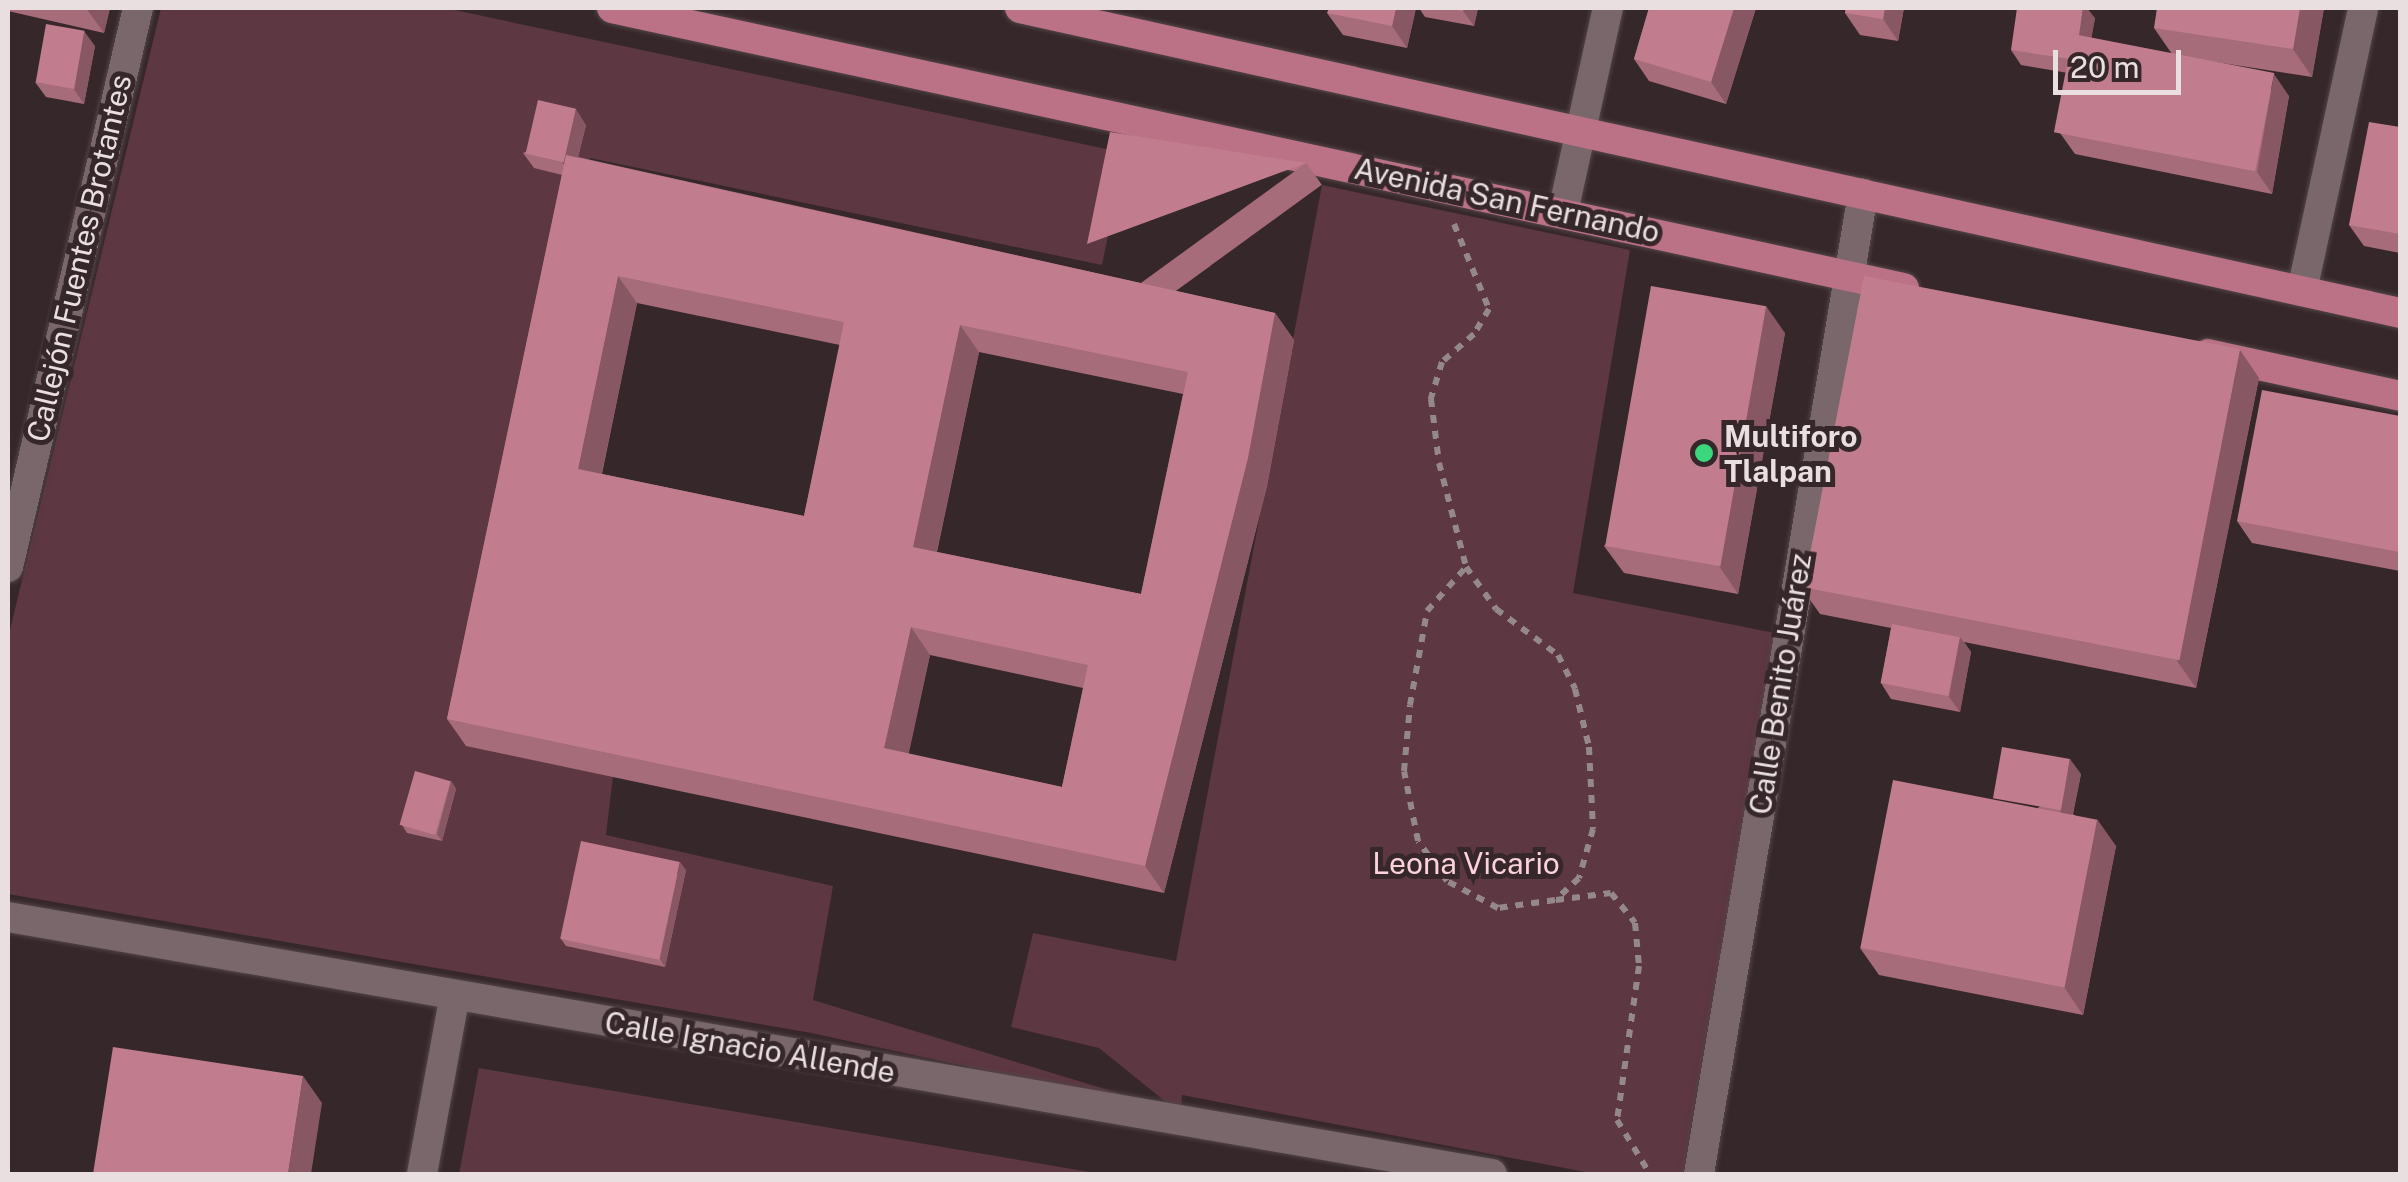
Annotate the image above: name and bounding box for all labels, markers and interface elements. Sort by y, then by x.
scale bar [2058,30,2186,92]
text: 20 m [2070,49,2139,85]
street label: Callejón Fuentes Brotantes [19,71,139,445]
street label: Avenida San Fernando [1351,150,1663,250]
place label: Multiforo Tlalpan [1724,418,1857,488]
marker: Multiforo Tlalpan [1693,442,1715,464]
street label: Calle Benito Juárez [1742,551,1818,817]
park label: Leona Vicario [1372,845,1560,881]
street label: Calle Ignacio Allende [602,1004,898,1090]

